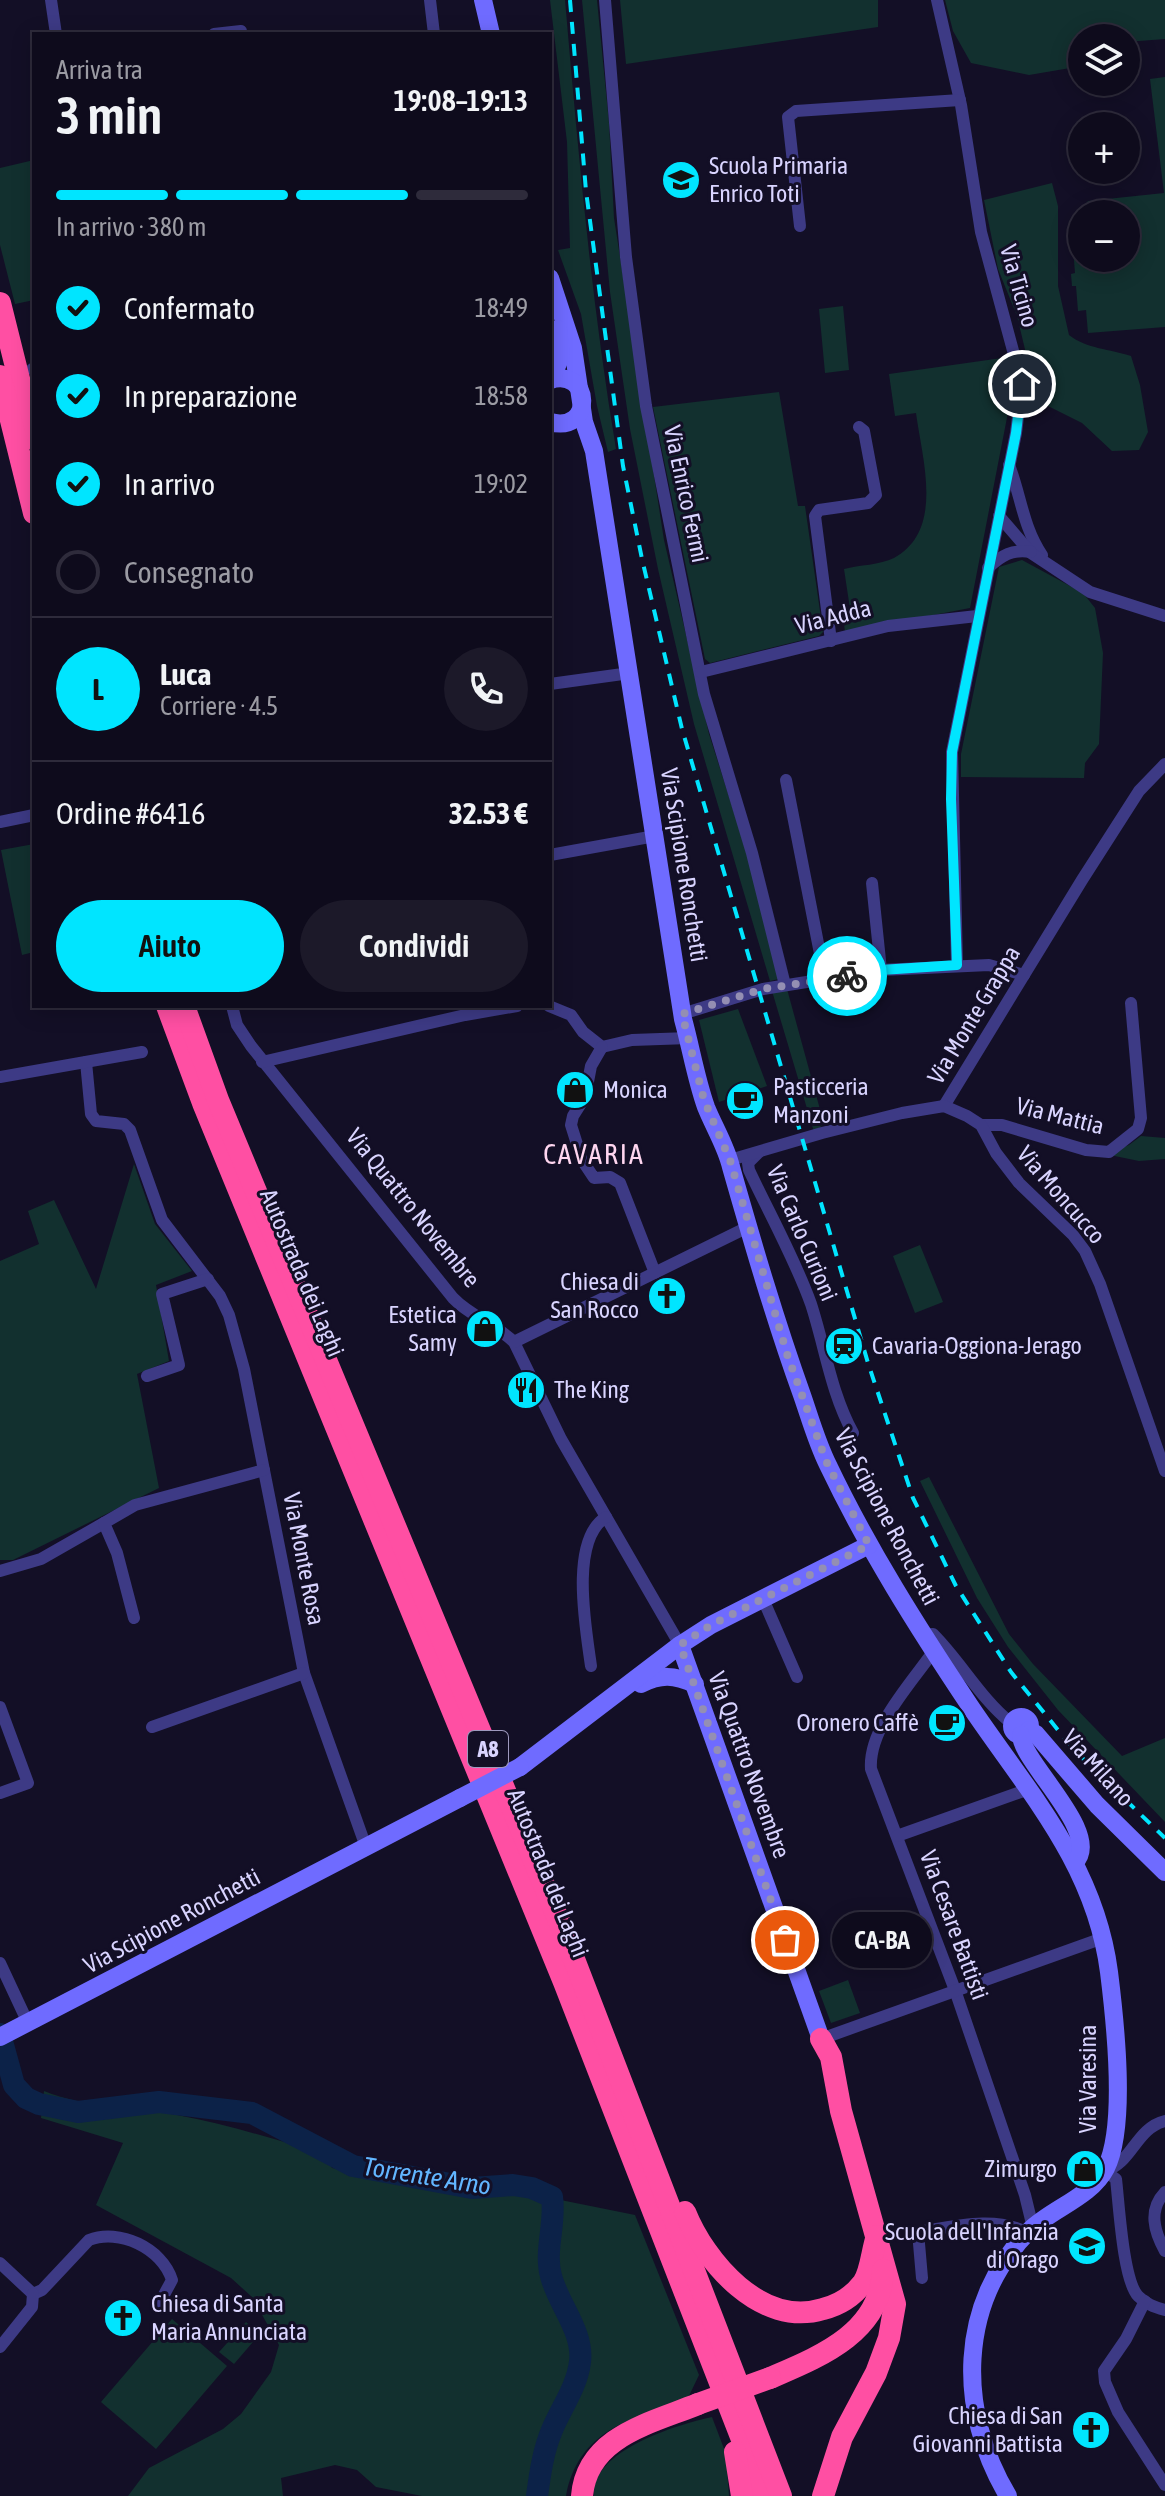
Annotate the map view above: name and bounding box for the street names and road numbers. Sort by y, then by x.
street label: Via Ticino [995,241,1044,330]
street label: Via Enrico Fermi [659,423,714,565]
street label: Via Adda [792,594,874,639]
street label: Via Scipione Ronchetti [656,766,713,964]
street label: Via Monte Grappa [922,941,1025,1089]
street label: Via Mattia [1013,1092,1107,1139]
street label: Via Quattro Novembre [341,1123,486,1292]
street label: Via Moncucco [1012,1140,1111,1249]
street label: Via Carlo Curioni [762,1161,843,1305]
street label: Autostrada dei Laghi [255,1185,350,1361]
street label: Via Scipione Ronchetti [830,1424,945,1610]
street label: Via Monte Rosa [278,1490,331,1627]
street label: Via Quattro Novembre [703,1668,796,1862]
street label: Via Milano [1057,1724,1140,1812]
road number: A8 [468,1731,508,1767]
street label: Autostrada dei Laghi [502,1785,595,1961]
street label: Via Cesare Battisti [915,1846,994,2003]
street label: Via Scipione Ronchetti [79,1863,265,1978]
street label: Via Varesina [1074,2025,1101,2133]

